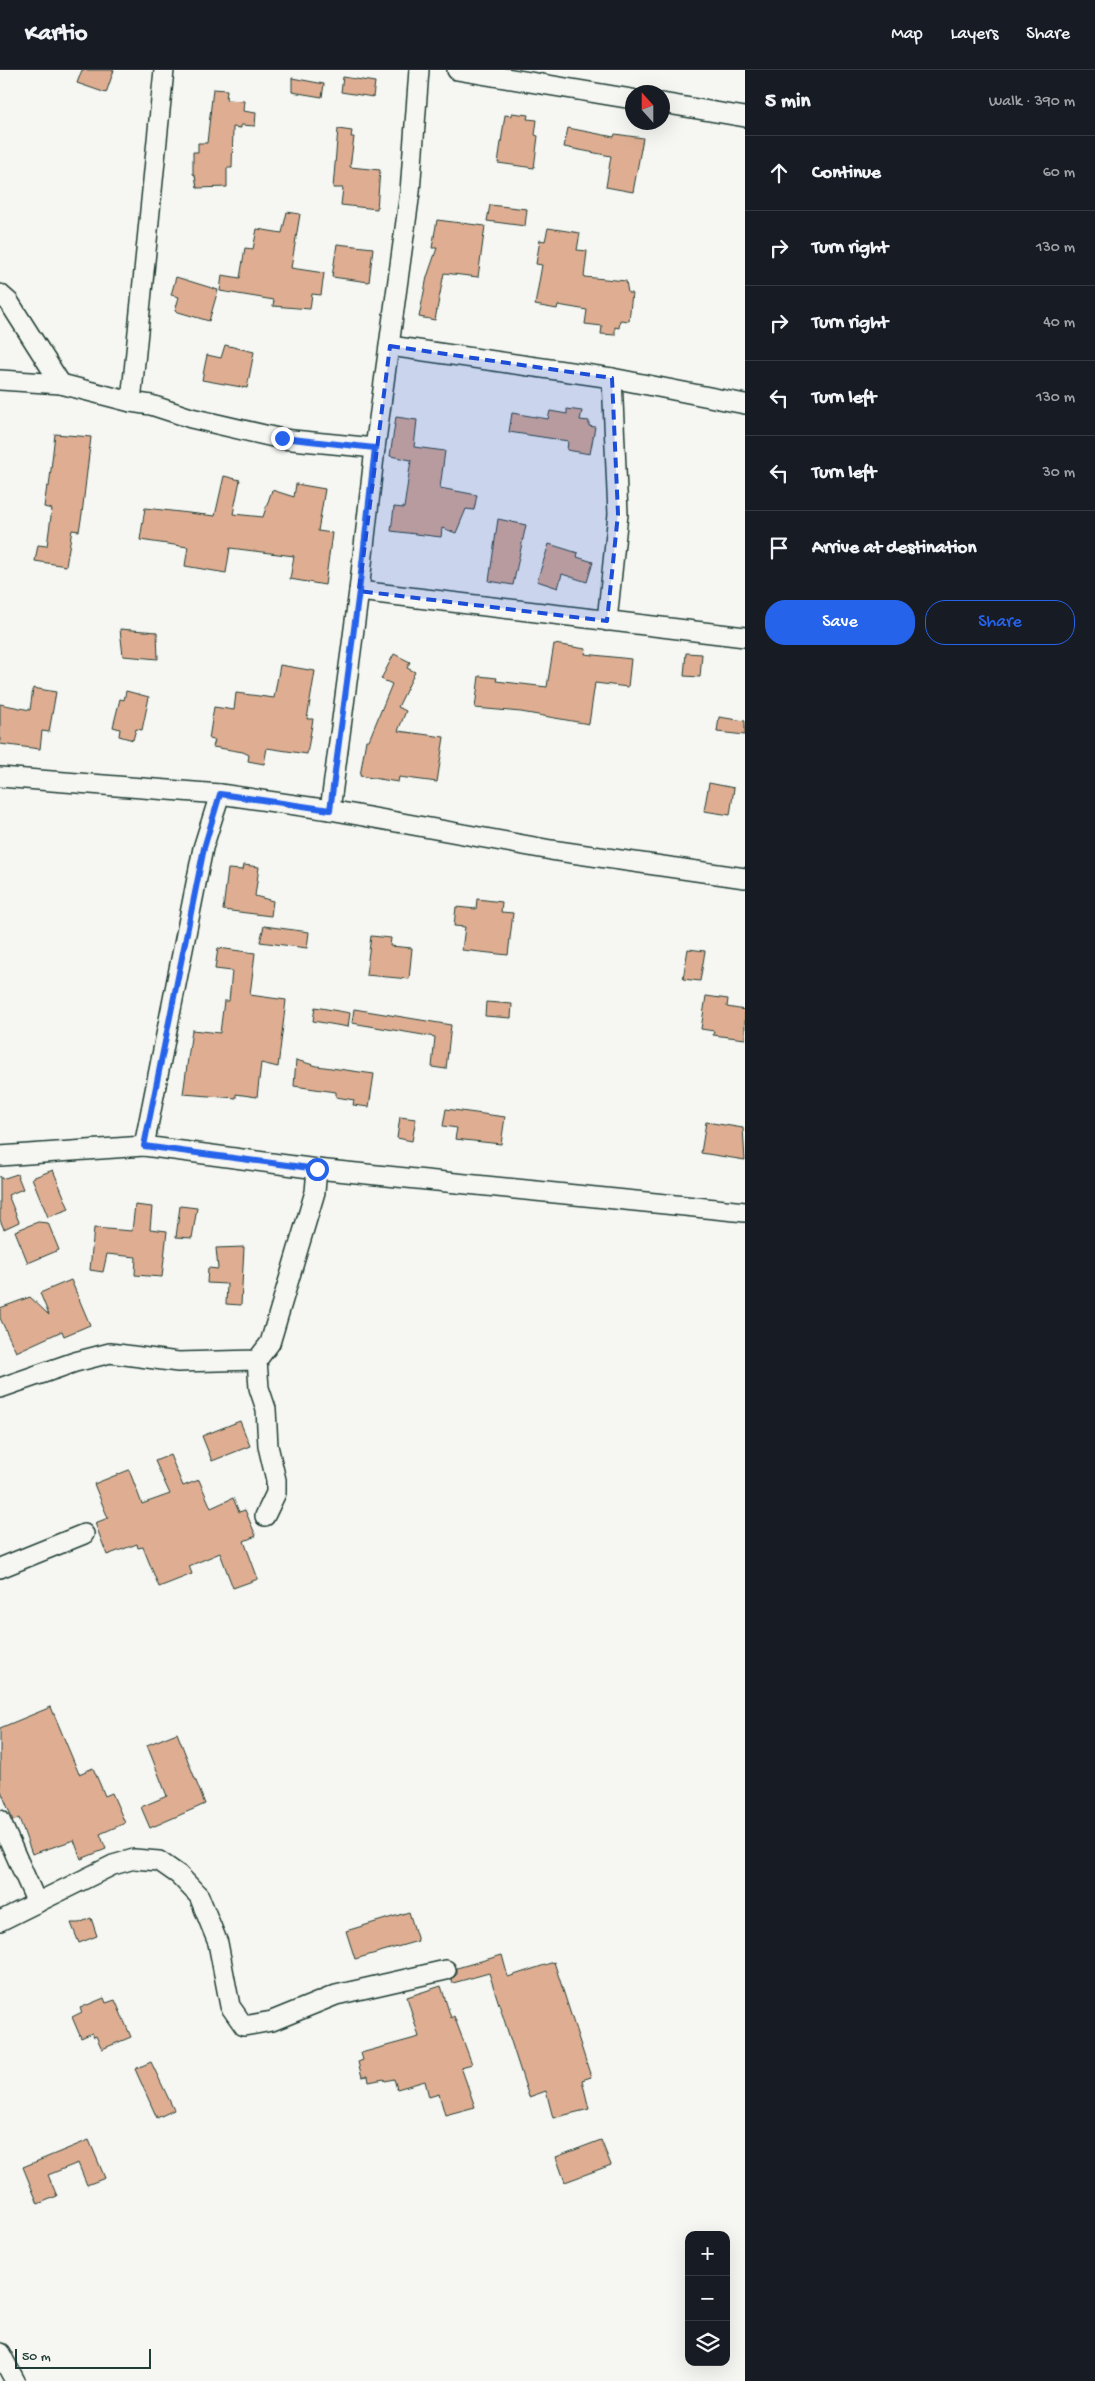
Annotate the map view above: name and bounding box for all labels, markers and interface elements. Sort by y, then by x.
text: Kartio [25,20,88,49]
text: Map [891,24,923,45]
text: Layers [951,24,998,45]
text: Share [1026,24,1070,45]
north arrow [625,85,670,130]
text: 5 min [765,90,810,115]
text: Walk · 390 m [989,93,1075,112]
icon: ahead [765,159,793,187]
text: Continue [812,162,881,185]
text: 60 m [1043,164,1075,183]
icon: right [765,234,793,262]
text: Turn right [812,237,888,260]
text: 130 m [1036,239,1075,258]
icon: right [765,309,793,337]
text: Turn right [812,312,888,335]
text: 40 m [1043,314,1075,333]
icon: left [765,384,793,412]
text: Turn left [812,387,876,410]
text: 130 m [1036,389,1075,408]
route end [271,427,294,450]
icon: left [765,459,793,487]
text: Turn left [812,462,876,485]
text: 30 m [1042,464,1075,483]
icon: arrive [765,534,793,562]
text: Arrive at destination [812,537,976,560]
button: Save [765,600,915,645]
button: Share [925,600,1075,645]
route start [306,1158,329,1181]
map controls [685,2231,730,2366]
button: + [685,2231,730,2276]
button: − [685,2276,730,2321]
button: layers [685,2321,730,2366]
scale bar [15,2346,151,2369]
text: 50 m [22,2349,51,2366]

